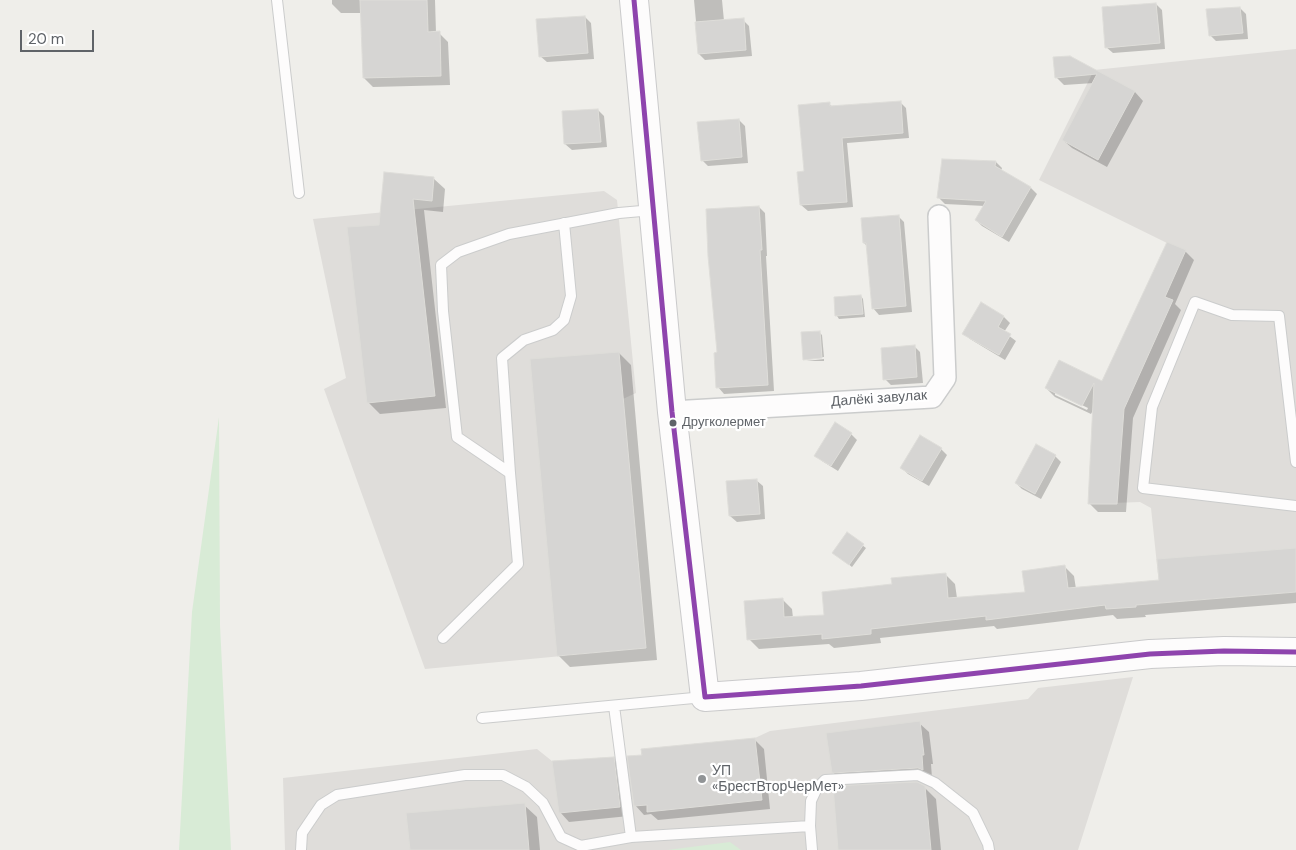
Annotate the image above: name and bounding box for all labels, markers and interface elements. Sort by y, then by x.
scale bar [22,20,96,52]
text: 20 m [28,29,64,49]
street label: Далёкі завулак [830,387,928,411]
place label: Другколермет [682,415,766,431]
marker: Другколермет [668,418,678,428]
place label: УП «БрестВторЧерМет» [712,763,844,796]
marker: УП «БрестВторЧерМет» [696,773,708,785]

